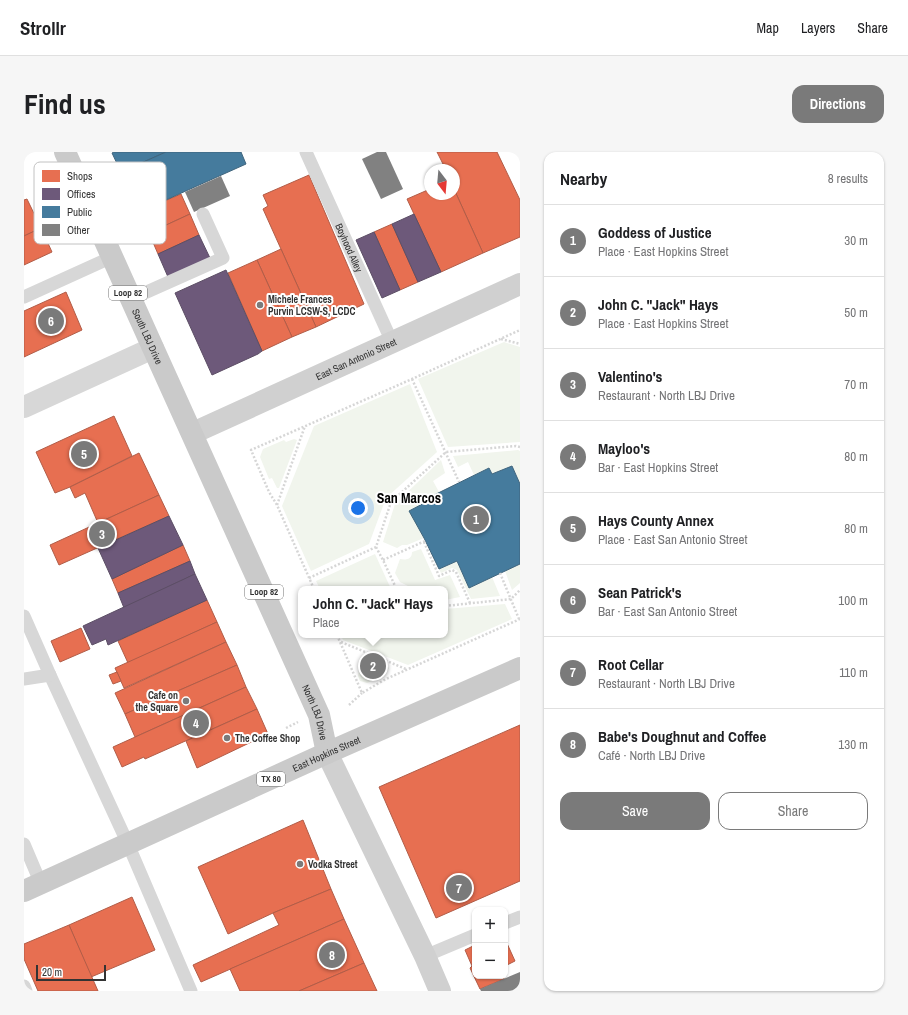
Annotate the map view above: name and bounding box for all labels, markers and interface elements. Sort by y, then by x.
text: Strollr [20,15,66,41]
text: Map [757,19,779,37]
text: Layers [801,19,835,37]
text: Share [857,19,888,37]
text: Find us [24,85,106,123]
button: Directions [792,85,884,123]
legend [34,162,166,244]
north arrow [424,164,460,200]
text: Nearby [560,167,607,190]
text: Shops [67,169,93,183]
text: 8 results [828,170,868,187]
text: Offices [67,187,96,201]
text: Public [67,205,93,219]
street label: Boyhood Alley [333,221,366,275]
text: Goddess of Justice [598,222,711,243]
text: Other [67,223,90,237]
text: 1 [570,232,576,249]
text: 30 m [844,232,868,249]
text: Place · East Hopkins Street [598,243,728,260]
road number: Loop 82 [109,286,147,300]
place label: Michele Frances Purvin LCSW-S, LCDC [268,293,355,318]
text: John C. "Jack" Hays [598,294,718,315]
marker: Michele Frances Purvin LCSW-S, LCDC [255,300,265,310]
text: 2 [570,304,576,321]
text: 50 m [844,304,868,321]
pin: 6 [38,306,64,336]
street label: South LBJ Drive [130,306,166,367]
text: Place · East Hopkins Street [598,315,728,332]
street label: East San Antonio Street [313,334,399,383]
text: Valentino's [598,366,662,387]
text: 3 [570,376,576,393]
text: 70 m [844,376,868,393]
text: Restaurant · North LBJ Drive [598,387,735,404]
text: Mayloo's [598,438,650,459]
pin: 5 [71,439,97,469]
text: 4 [570,448,576,465]
text: 80 m [844,448,868,465]
text: Bar · East Hopkins Street [598,459,718,476]
district label: San Marcos [377,489,441,507]
your location [348,498,368,518]
pin: 1 [463,504,489,534]
text: Hays County Annex [598,510,714,531]
pin: 3 [89,519,115,549]
text: 5 [570,520,576,537]
text: 80 m [844,520,868,537]
text: Place · East San Antonio Street [598,531,747,548]
text: Sean Patrick's [598,582,682,603]
road number: Loop 82 [245,585,283,599]
popup [298,586,448,638]
text: 6 [570,592,576,609]
text: 100 m [838,592,868,609]
text: John C. "Jack" Hays [313,593,433,614]
text: Bar · East San Antonio Street [598,603,737,620]
text: Place [313,614,339,631]
pin: 2 [360,651,386,681]
text: Root Cellar [598,654,664,675]
text: 7 [570,664,576,681]
text: 110 m [839,664,868,681]
text: Restaurant · North LBJ Drive [598,675,735,692]
street label: North LBJ Drive [300,682,331,742]
place label: Cafe on the Square [136,689,178,714]
marker: Cafe on the Square [181,696,191,706]
pin: 4 [183,708,209,738]
text: Babe's Doughnut and Coffee [598,726,766,747]
place label: The Coffee Shop [235,732,300,745]
street label: East Hopkins Street [290,732,363,774]
marker: The Coffee Shop [222,733,232,743]
text: 8 [570,736,576,753]
text: 130 m [838,736,868,753]
text: Café · North LBJ Drive [598,747,705,764]
road number: TX 80 [257,772,285,786]
button: Save [560,792,710,830]
button: Share [718,792,868,830]
place label: Vodka Street [308,858,358,871]
marker: Vodka Street [295,859,305,869]
pin: 7 [446,873,472,903]
map controls [472,907,508,979]
button: + [472,907,508,943]
pin: 8 [319,940,345,970]
button: − [472,943,508,979]
scale bar [36,963,106,982]
text: 20 m [42,965,62,979]

